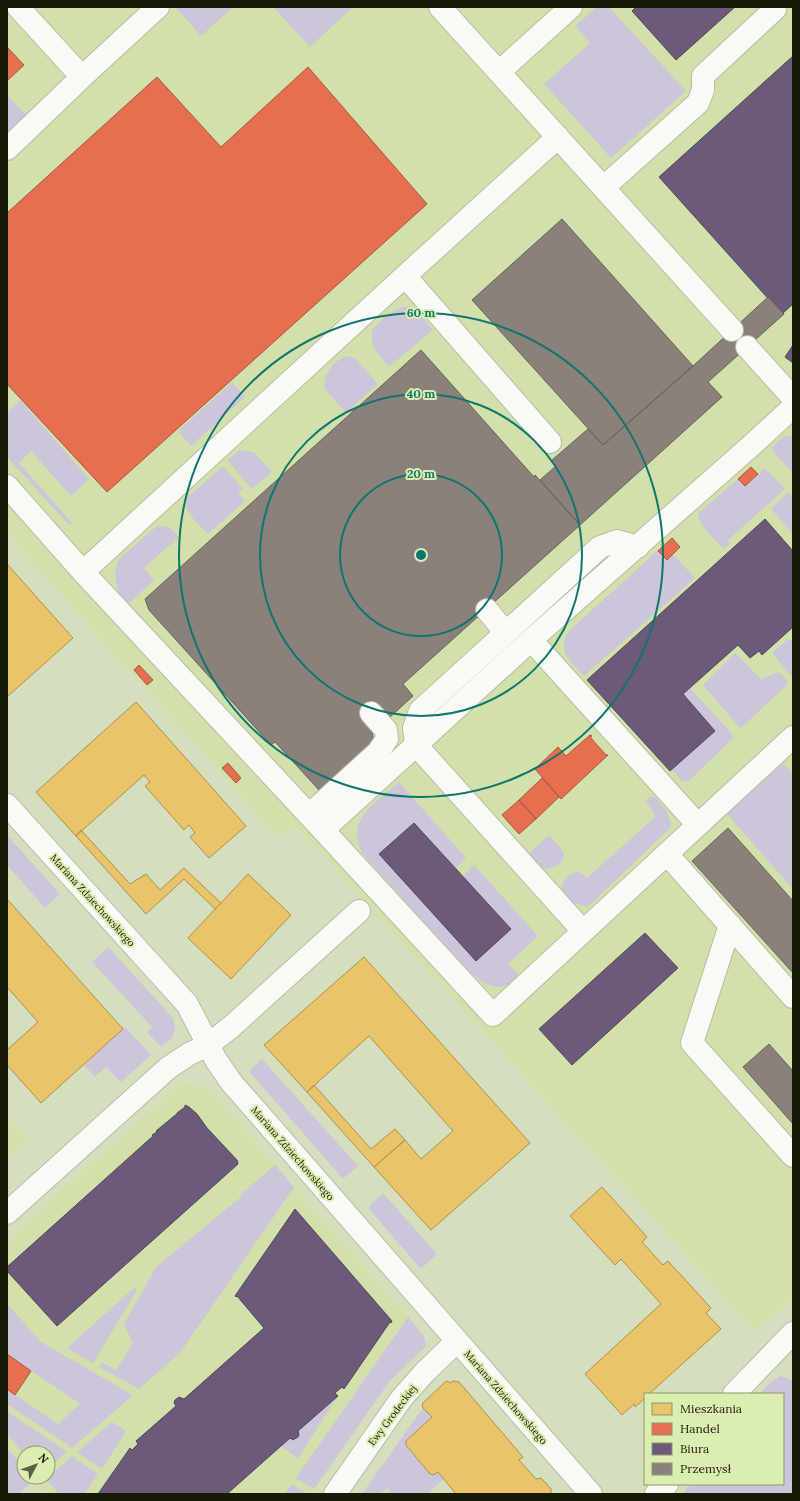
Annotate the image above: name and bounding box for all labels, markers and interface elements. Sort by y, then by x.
text: 60 m [407,305,435,320]
text: 40 m [407,386,435,401]
text: 20 m [407,466,435,481]
centre of rings [414,548,428,562]
street label: Mariana Zdziechowskiego [47,851,138,950]
street label: Mariana Zdziechowskiego [248,1104,337,1203]
street label: Mariana Zdziechowskiego [461,1348,550,1447]
street label: Ewy Grodeckiej [365,1382,419,1448]
legend [644,1393,784,1485]
text: Mieszkania [680,1401,742,1416]
text: Handel [680,1421,720,1436]
text: Biura [680,1441,709,1456]
north arrow [16,1445,56,1485]
text: N [35,1451,52,1467]
text: Przemysł [680,1461,732,1476]

